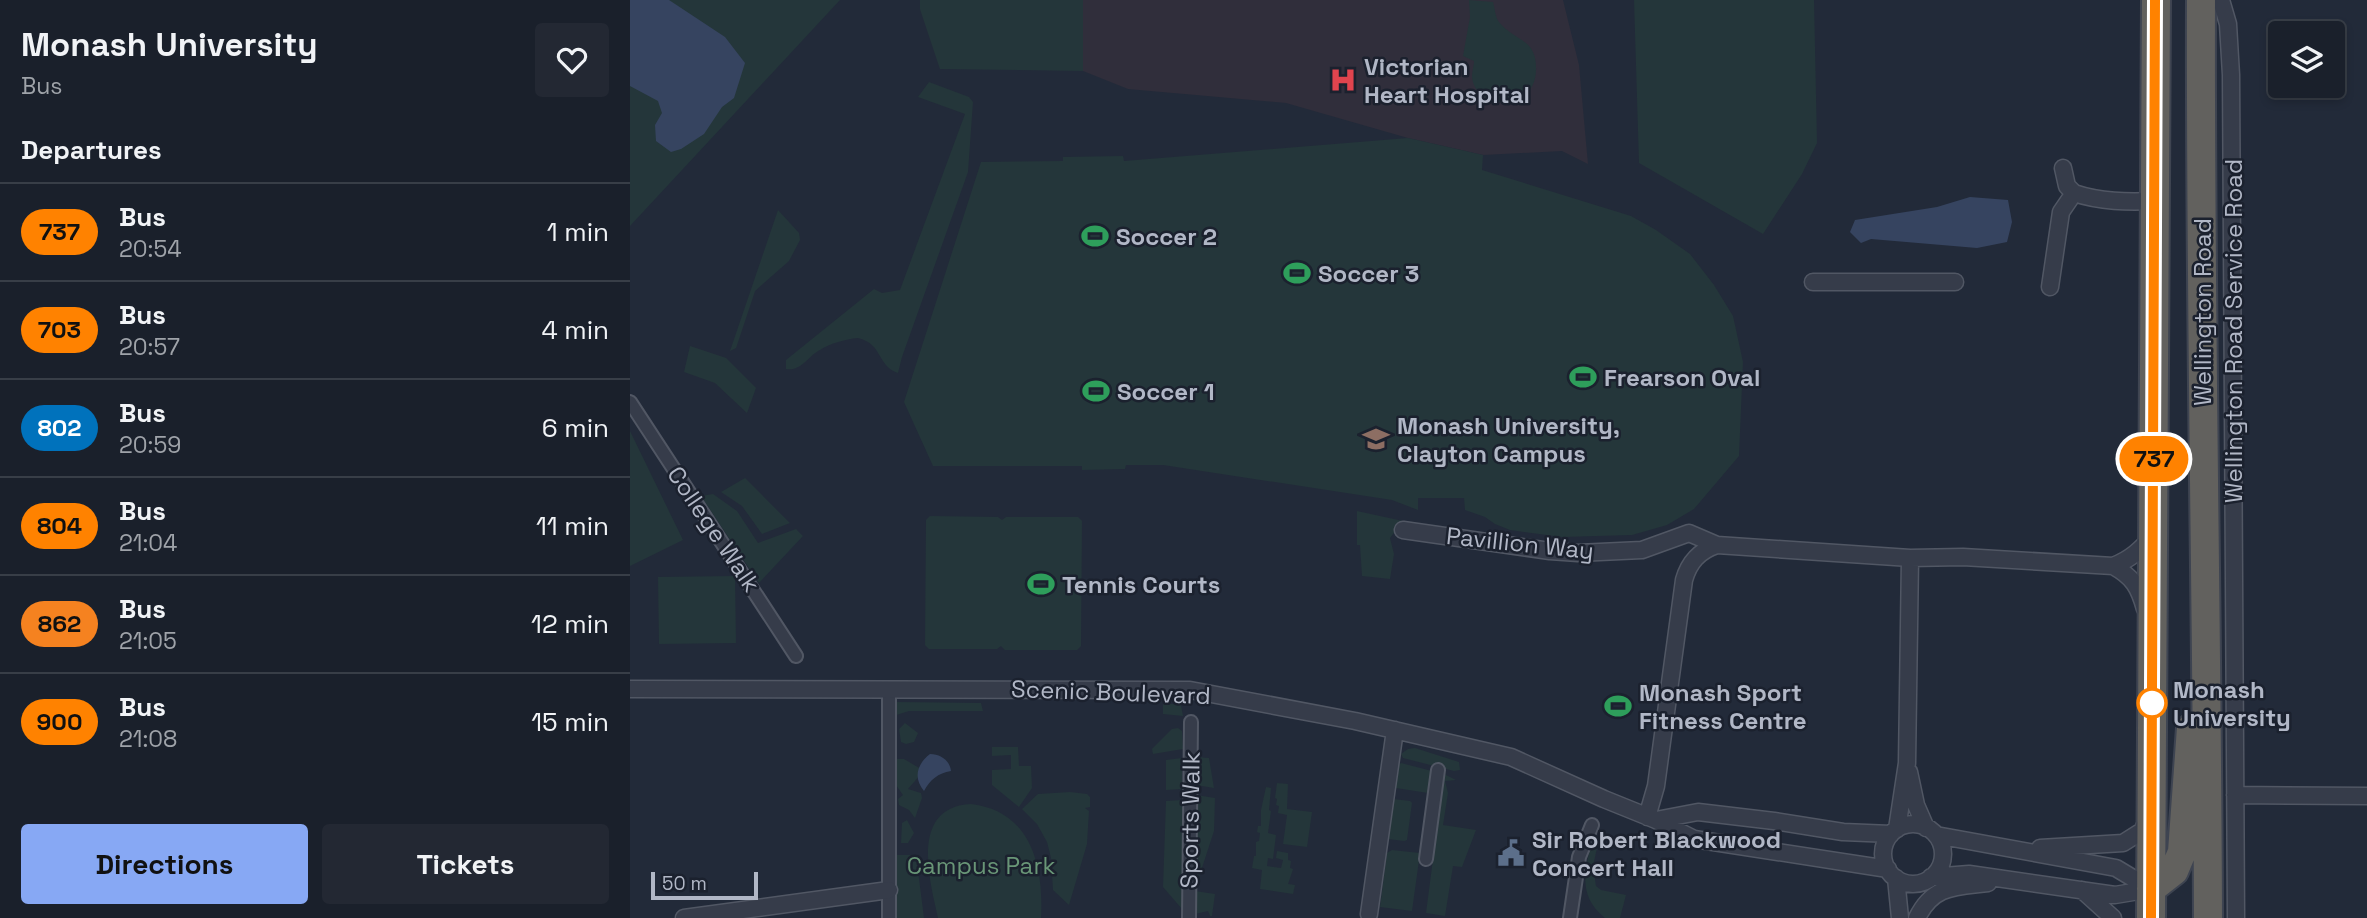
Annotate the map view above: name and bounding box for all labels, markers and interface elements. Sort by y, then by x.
map controls [2268,21,2345,98]
button: layers [2268,21,2345,98]
button: heart [535,23,609,97]
text: Monash University [21,24,318,66]
place label: Victorian Heart Hospital [1364,51,1530,110]
hospital icon: Victorian Heart Hospital [1328,65,1358,95]
text: Bus [21,71,62,101]
text: Departures [21,133,162,167]
street label: Wellington Road Service Road [2218,159,2249,503]
text: Bus [119,200,166,234]
text: 1 min [547,215,609,249]
text: 737 [39,216,80,247]
street label: Wellington Road [2187,218,2218,406]
sports icon: Soccer 2 [1080,221,1110,251]
place label: Soccer 2 [1116,221,1217,252]
text: 20:54 [119,234,182,264]
sports icon: Soccer 3 [1282,258,1312,288]
place label: Soccer 3 [1318,258,1419,289]
text: Bus [119,298,166,332]
text: 4 min [541,313,609,347]
text: 703 [38,314,81,345]
text: 20:57 [119,332,180,362]
sports icon: Frearson Oval [1568,362,1598,392]
place label: Frearson Oval [1604,362,1760,393]
sports icon: Soccer 1 [1081,376,1111,406]
place label: Soccer 1 [1117,376,1215,407]
text: Bus [119,396,166,430]
place label: Monash University, Clayton Campus [1397,410,1620,469]
text: 6 min [542,411,609,445]
text: 802 [37,412,82,443]
school or university icon: Monash University, Clayton Campus [1361,424,1391,454]
text: 20:59 [119,430,181,460]
line badge: 737 [2114,436,2194,482]
text: 737 [2133,443,2175,474]
street label: College Walk [661,460,767,598]
text: Bus [119,494,166,528]
text: 11 min [536,509,609,543]
text: 804 [37,510,82,541]
street label: Pavillion Way [1445,520,1595,566]
text: 21:04 [119,528,177,558]
sports icon: Tennis Courts [1026,569,1056,599]
place label: Tennis Courts [1062,569,1220,600]
text: Bus [119,592,166,626]
text: 12 min [531,607,609,641]
text: 862 [38,608,81,639]
text: 21:05 [119,626,177,656]
street label: Scenic Boulevard [1011,673,1211,711]
place label: Monash University [2173,674,2291,733]
place label: Monash Sport Fitness Centre [1639,677,1807,736]
marker: Monash University [2137,688,2167,718]
text: Bus [119,690,166,724]
sports icon: Monash Sport Fitness Centre [1603,691,1633,721]
text: 15 min [531,705,609,739]
text: 900 [37,706,82,737]
text: 21:08 [119,724,177,754]
street label: Sports Walk [1173,751,1207,889]
button: Directions [21,824,308,904]
button: Tickets [322,824,609,904]
place label: Sir Robert Blackwood Concert Hall [1532,824,1781,883]
public building icon: Sir Robert Blackwood Concert Hall [1496,838,1526,868]
park label: Campus Park [907,850,1055,881]
scale bar [651,869,758,901]
text: 50 m [662,871,707,896]

